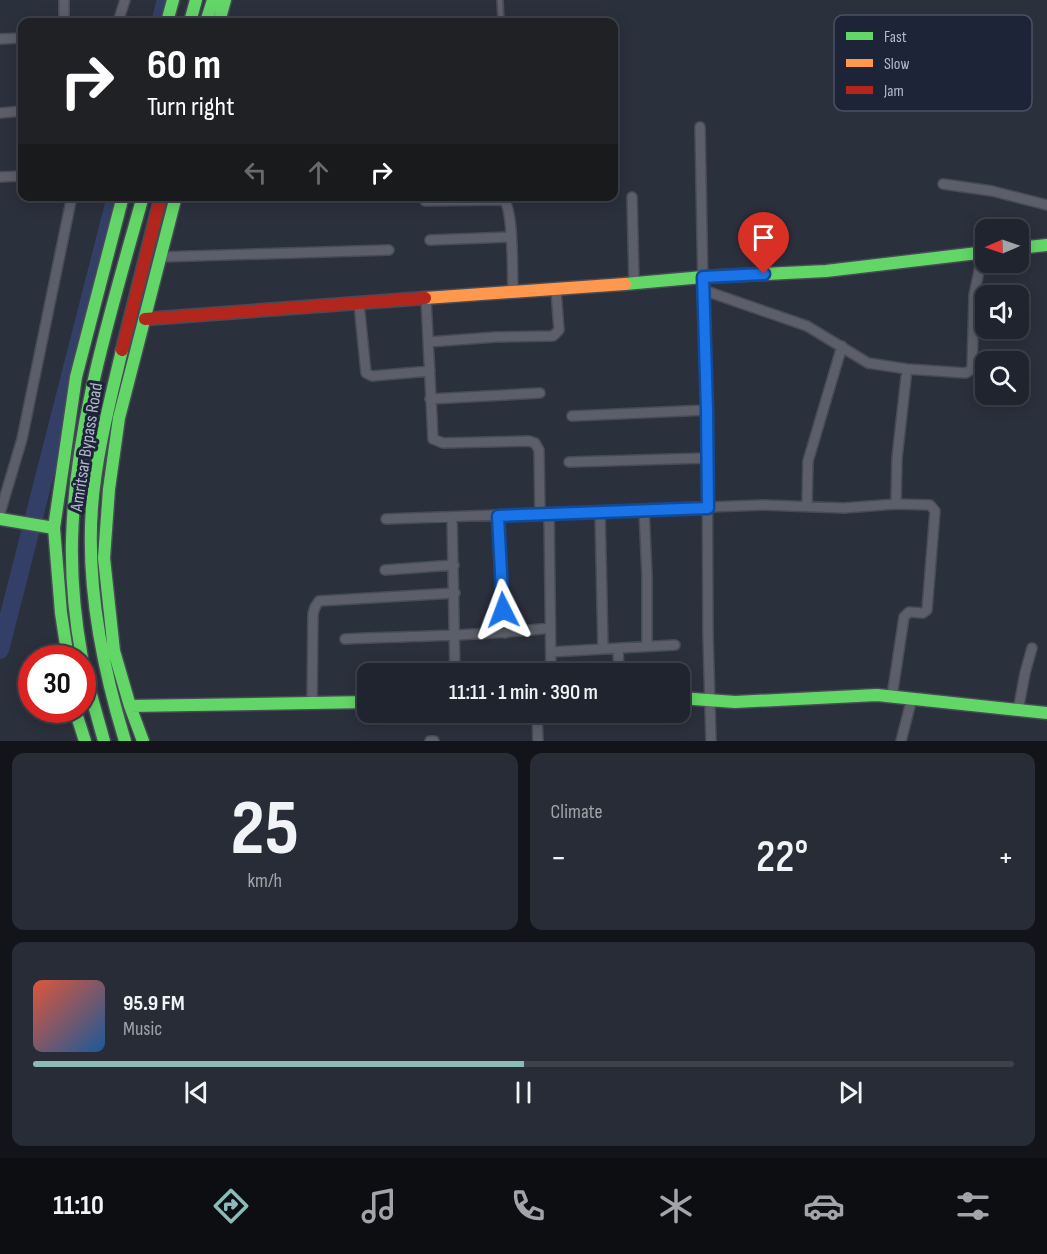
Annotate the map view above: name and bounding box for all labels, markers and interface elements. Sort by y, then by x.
legend [834,15,1032,111]
text: Fast [884,28,907,47]
text: 60 m [147,40,221,91]
icon: right [48,42,126,120]
text: Slow [884,55,909,74]
text: Jam [883,82,904,101]
text: Turn right [147,91,234,123]
icon: left [239,156,272,189]
icon: ahead [302,156,335,189]
icon: right [365,156,398,189]
pin [738,212,789,274]
north arrow [975,219,1029,273]
map controls [975,219,1029,405]
icon: arrive [747,221,780,254]
button: sound [975,285,1029,339]
button: search [975,351,1029,405]
street label: Amritsar Bypass Road [66,381,107,514]
position arrow [471,578,535,642]
speed limit sign: 30 [18,645,96,723]
text: 11:11 · 1 min · 390 m [449,679,598,706]
text: 25 [231,783,299,876]
text: Climate [551,800,603,824]
text: 22° [756,830,808,885]
text: − [551,838,567,878]
text: + [998,838,1014,878]
text: km/h [247,869,282,893]
text: 95.9 FM [123,990,185,1017]
text: Music [123,1017,162,1041]
icon: previous [180,1076,213,1109]
icon: pause [507,1076,540,1109]
icon: next [834,1076,867,1109]
icon: directions [210,1185,252,1227]
icon: music [358,1185,400,1227]
icon: phone [507,1185,549,1227]
icon: climate [655,1185,697,1227]
icon: car [803,1185,845,1227]
icon: filters [952,1185,994,1227]
text: 11:10 [53,1190,104,1222]

